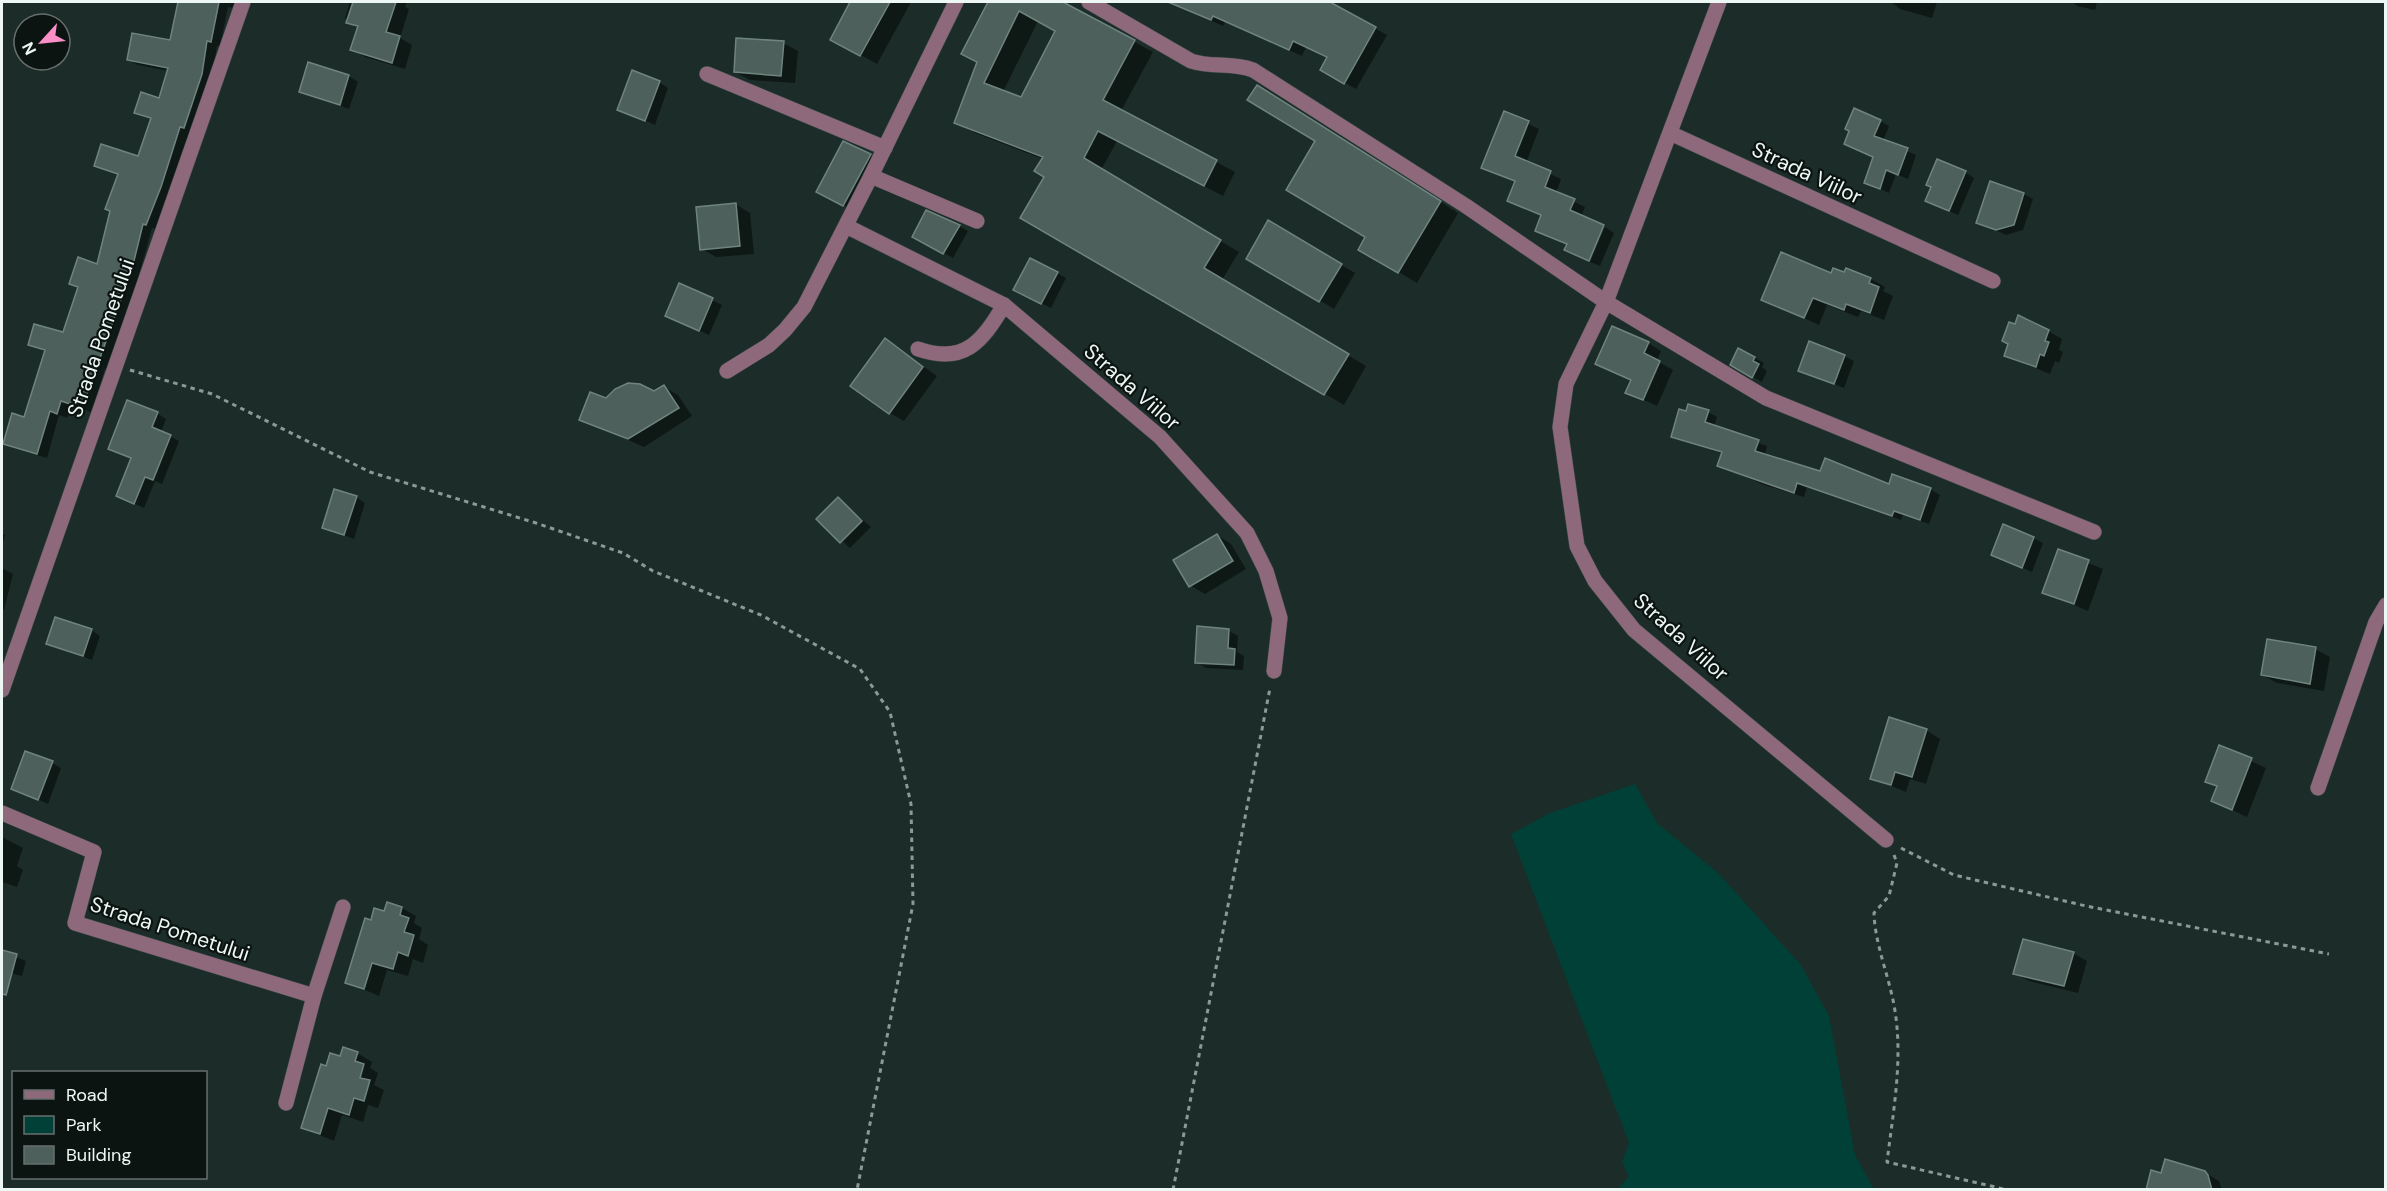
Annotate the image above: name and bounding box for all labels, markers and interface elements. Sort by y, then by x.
north arrow [12,12,72,72]
text: N [17,39,41,59]
street label: Strada Viilor [1747,135,1867,211]
street label: Strada Pometului [61,255,141,421]
street label: Strada Viilor [1078,337,1186,437]
street label: Strada Viilor [1627,587,1735,687]
street label: Strada Pometului [87,890,253,968]
legend [12,1071,207,1179]
text: Road [66,1083,108,1107]
text: Park [66,1113,102,1137]
text: Building [66,1143,131,1167]

